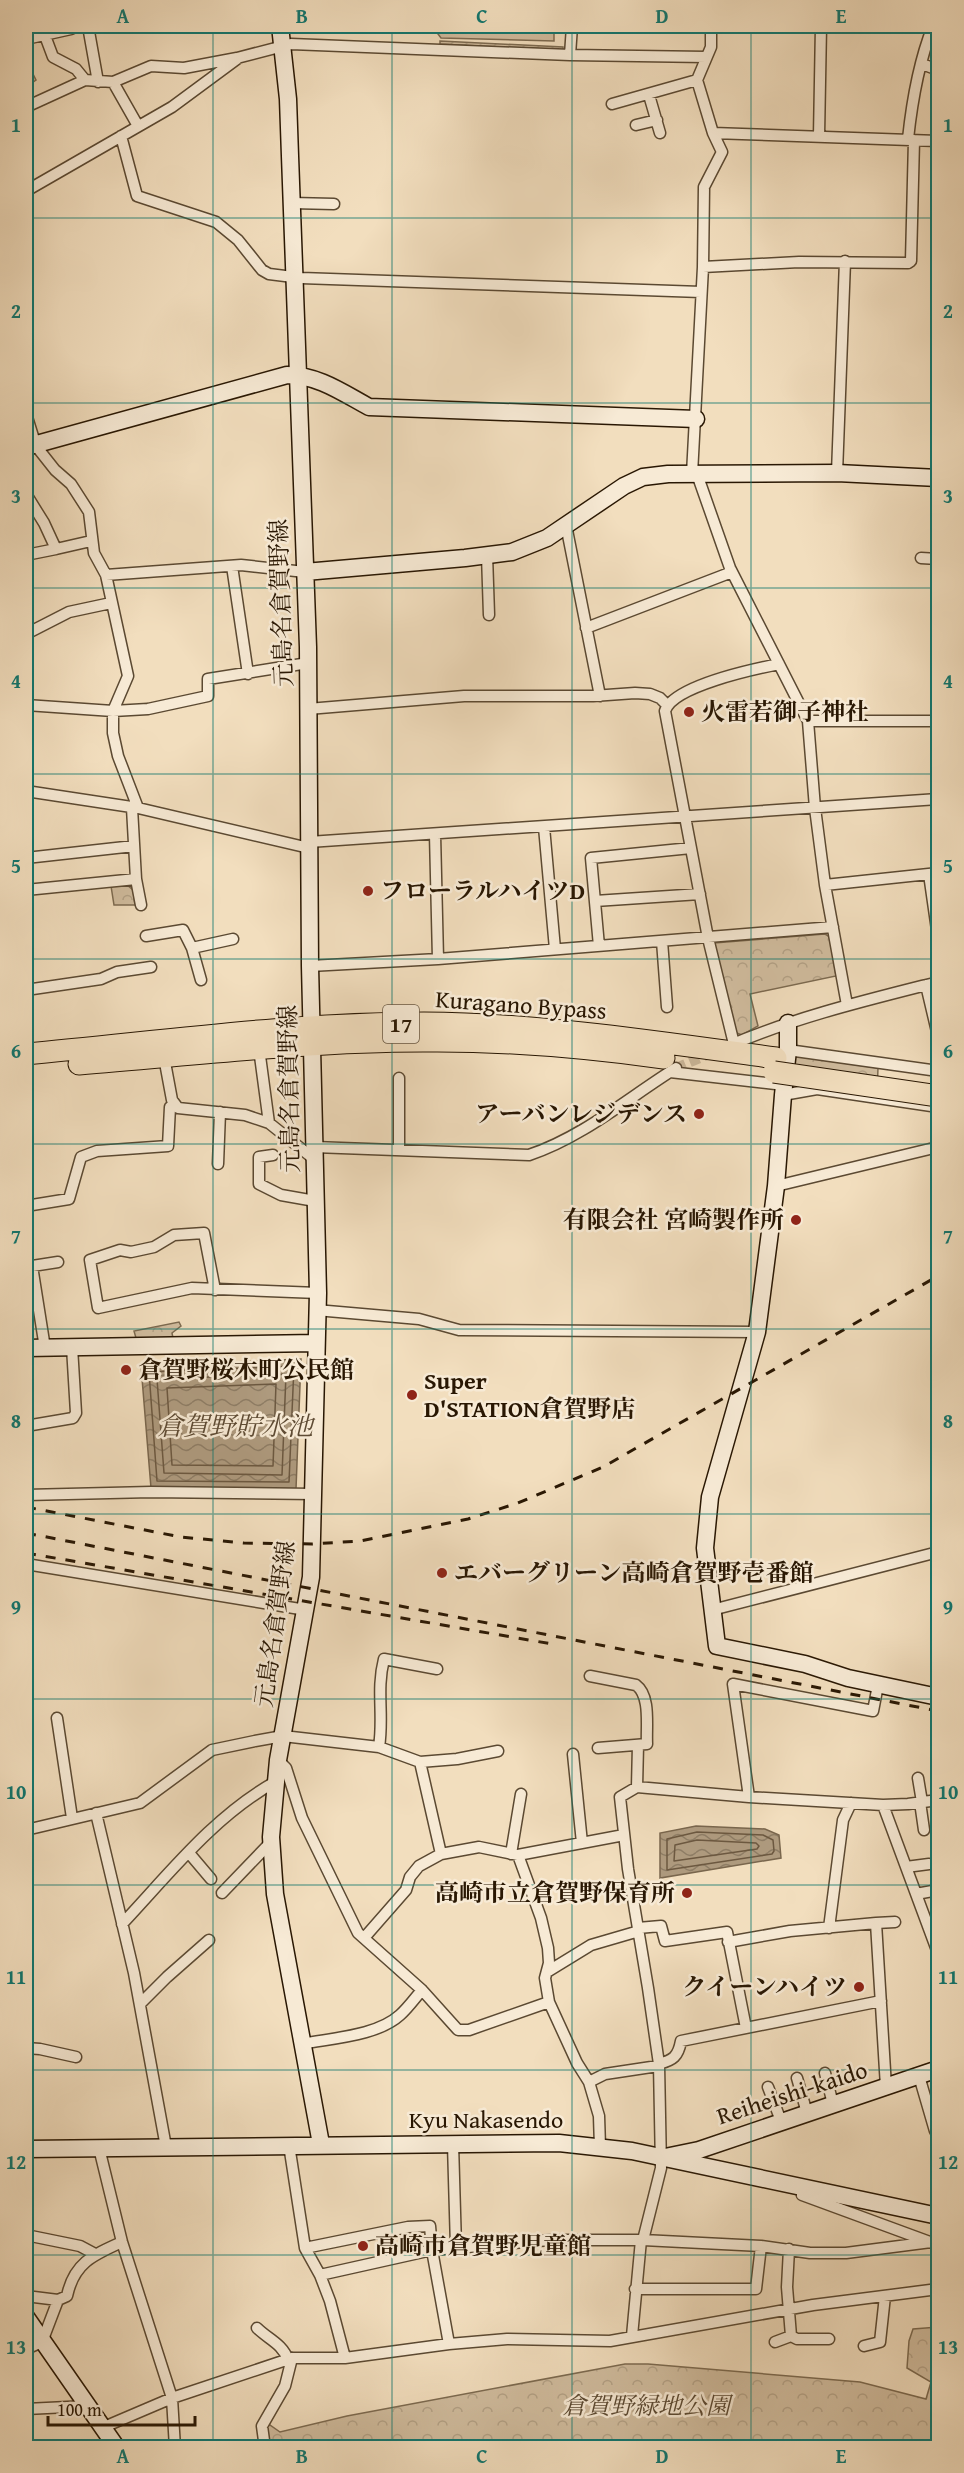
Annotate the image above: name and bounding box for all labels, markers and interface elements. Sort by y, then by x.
text: A [117,1,130,30]
text: B [296,1,308,30]
text: C [476,1,488,30]
text: D [655,1,669,30]
text: E [836,1,847,30]
text: 1 [11,110,21,139]
text: 1 [943,110,953,139]
text: 2 [11,296,21,325]
text: 2 [943,296,953,325]
text: 3 [11,481,21,510]
text: 3 [943,481,953,510]
street label: 元島名倉賀野線 [260,518,301,688]
text: 4 [11,666,21,695]
text: 4 [943,666,953,695]
place label: 火雷若御子神社 [701,694,869,729]
marker: 火雷若御子神社 [682,705,696,719]
text: 5 [11,851,21,880]
text: 5 [943,851,953,880]
place label: フローラルハイツD [380,873,585,908]
marker: フローラルハイツD [361,884,375,898]
street label: Kuragano Bypass [434,981,608,1028]
street label: 元島名倉賀野線 [270,1005,307,1173]
road number: 17 [383,1005,419,1043]
text: 6 [11,1036,21,1065]
text: 6 [943,1036,953,1065]
place label: アーバンレジデンス [475,1096,687,1131]
marker: アーバンレジデンス [692,1107,706,1121]
place label: 有限会社 宮崎製作所 [563,1202,784,1237]
marker: 有限会社 宮崎製作所 [789,1213,803,1227]
text: 7 [11,1221,21,1250]
text: 7 [943,1221,953,1250]
place label: 倉賀野桜木町公民館 [138,1352,354,1387]
marker: 倉賀野桜木町公民館 [119,1363,133,1377]
place label: Super D'STATION倉賀野店 [424,1363,635,1426]
marker: Super D'STATION倉賀野店 [405,1388,419,1402]
text: 8 [11,1406,21,1435]
water label: 倉賀野貯水池 [157,1406,316,1445]
text: 8 [943,1406,953,1435]
street label: 元島名倉賀野線 [245,1538,304,1710]
place label: エバーグリーン高崎倉賀野壱番館 [454,1555,814,1590]
marker: エバーグリーン高崎倉賀野壱番館 [435,1566,449,1580]
text: 9 [11,1592,21,1621]
text: 9 [943,1592,953,1621]
text: 10 [6,1777,26,1806]
text: 10 [938,1777,958,1806]
place label: 高崎市立倉賀野保育所 [435,1875,675,1910]
marker: 高崎市立倉賀野保育所 [680,1886,694,1900]
text: 11 [6,1962,26,1991]
text: 11 [938,1962,958,1991]
place label: クイーンハイツ [682,1969,847,2004]
marker: クイーンハイツ [852,1980,866,1994]
street label: Reiheishi-kaido [712,2052,872,2133]
street label: Kyu Nakasendo [409,2102,563,2137]
text: 12 [6,2147,26,2176]
text: 12 [938,2147,958,2176]
place label: 高崎市倉賀野児童館 [375,2228,591,2263]
marker: 高崎市倉賀野児童館 [356,2239,370,2253]
text: 13 [6,2332,26,2361]
text: 13 [938,2332,958,2361]
park label: 倉賀野緑地公園 [562,2388,734,2423]
scale bar [48,2389,195,2427]
text: 100 m [57,2396,102,2423]
text: A [117,2441,130,2470]
text: B [296,2441,308,2470]
text: C [476,2441,488,2470]
text: D [655,2441,669,2470]
text: E [836,2441,847,2470]

